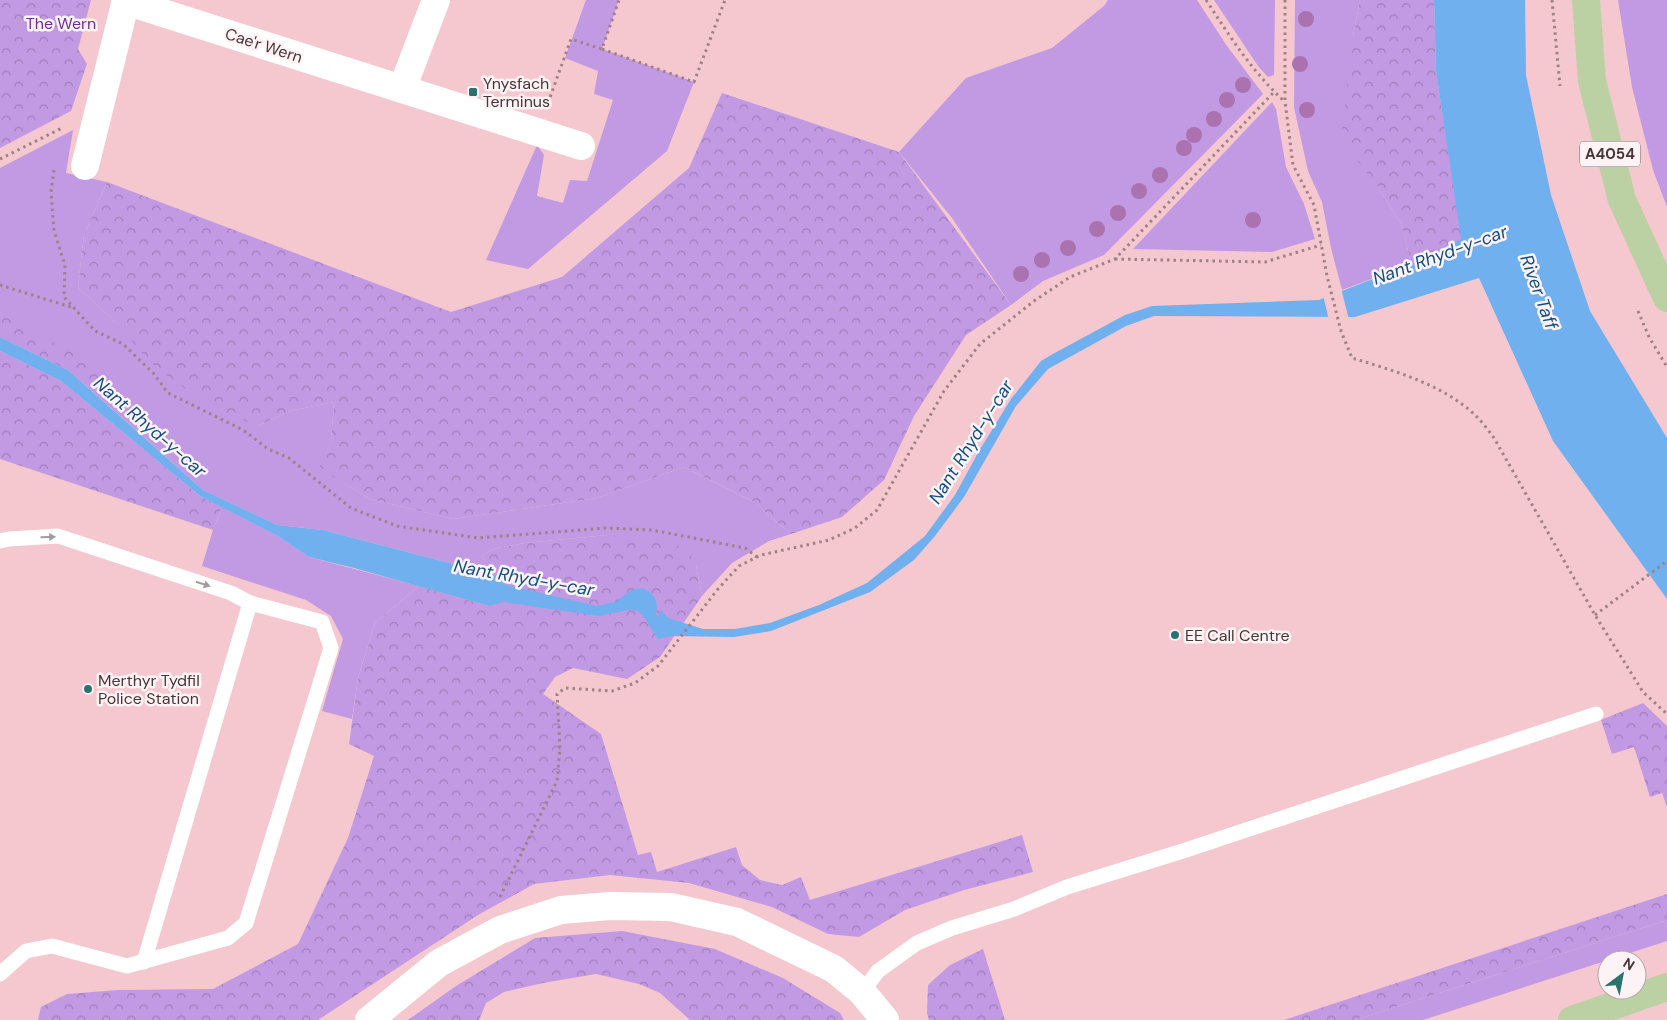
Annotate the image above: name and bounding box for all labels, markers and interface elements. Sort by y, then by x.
park label: The Wern [26,13,96,34]
street label: Cae'r Wern [222,23,305,68]
place label: Ynysfach Terminus [483,73,550,112]
marker: Ynysfach Terminus [467,86,479,98]
road number: A4054 [1580,142,1640,166]
water label: Nant Rhyd-y-car [1369,219,1512,291]
water label: River Taff [1514,251,1564,333]
water label: Nant Rhyd-y-car [89,371,212,483]
water label: Nant Rhyd-y-car [923,374,1019,509]
one-way arrow [41,532,57,540]
water label: Nant Rhyd-y-car [452,554,597,602]
one-way arrow [196,580,211,588]
place label: EE Call Centre [1185,625,1290,646]
marker: EE Call Centre [1169,629,1181,641]
place label: Merthyr Tydfil Police Station [98,670,200,709]
marker: Merthyr Tydfil Police Station [82,683,94,695]
north arrow [1597,950,1647,1000]
text: N [1620,954,1638,974]

